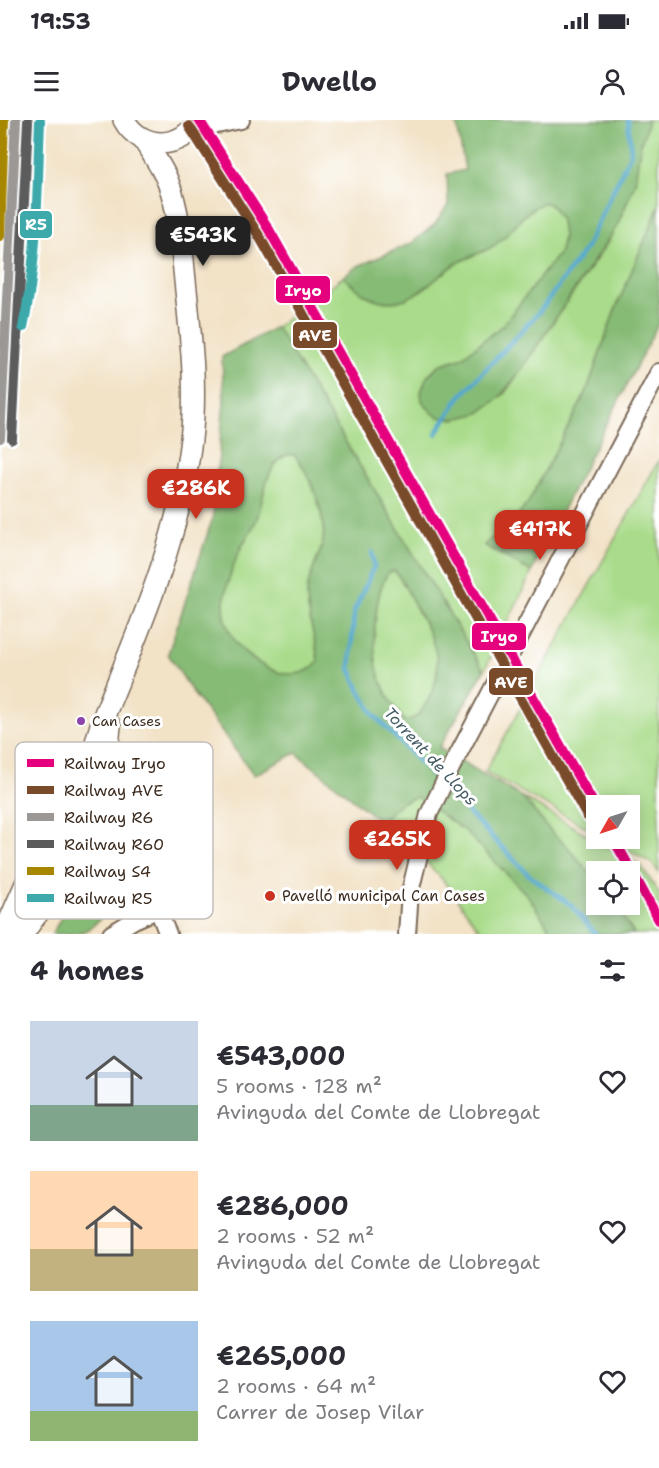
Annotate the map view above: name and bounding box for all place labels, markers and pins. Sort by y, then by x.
pin: €543K [161,216,245,267]
pin: €286K [154,469,238,520]
pin: €417K [498,510,582,561]
place label: Can Cases [92,712,161,730]
marker: Can Cases [75,715,87,727]
pin: €265K [355,820,439,871]
place label: Pavelló municipal Can Cases [282,886,485,906]
marker: Pavelló municipal Can Cases [263,889,277,903]

